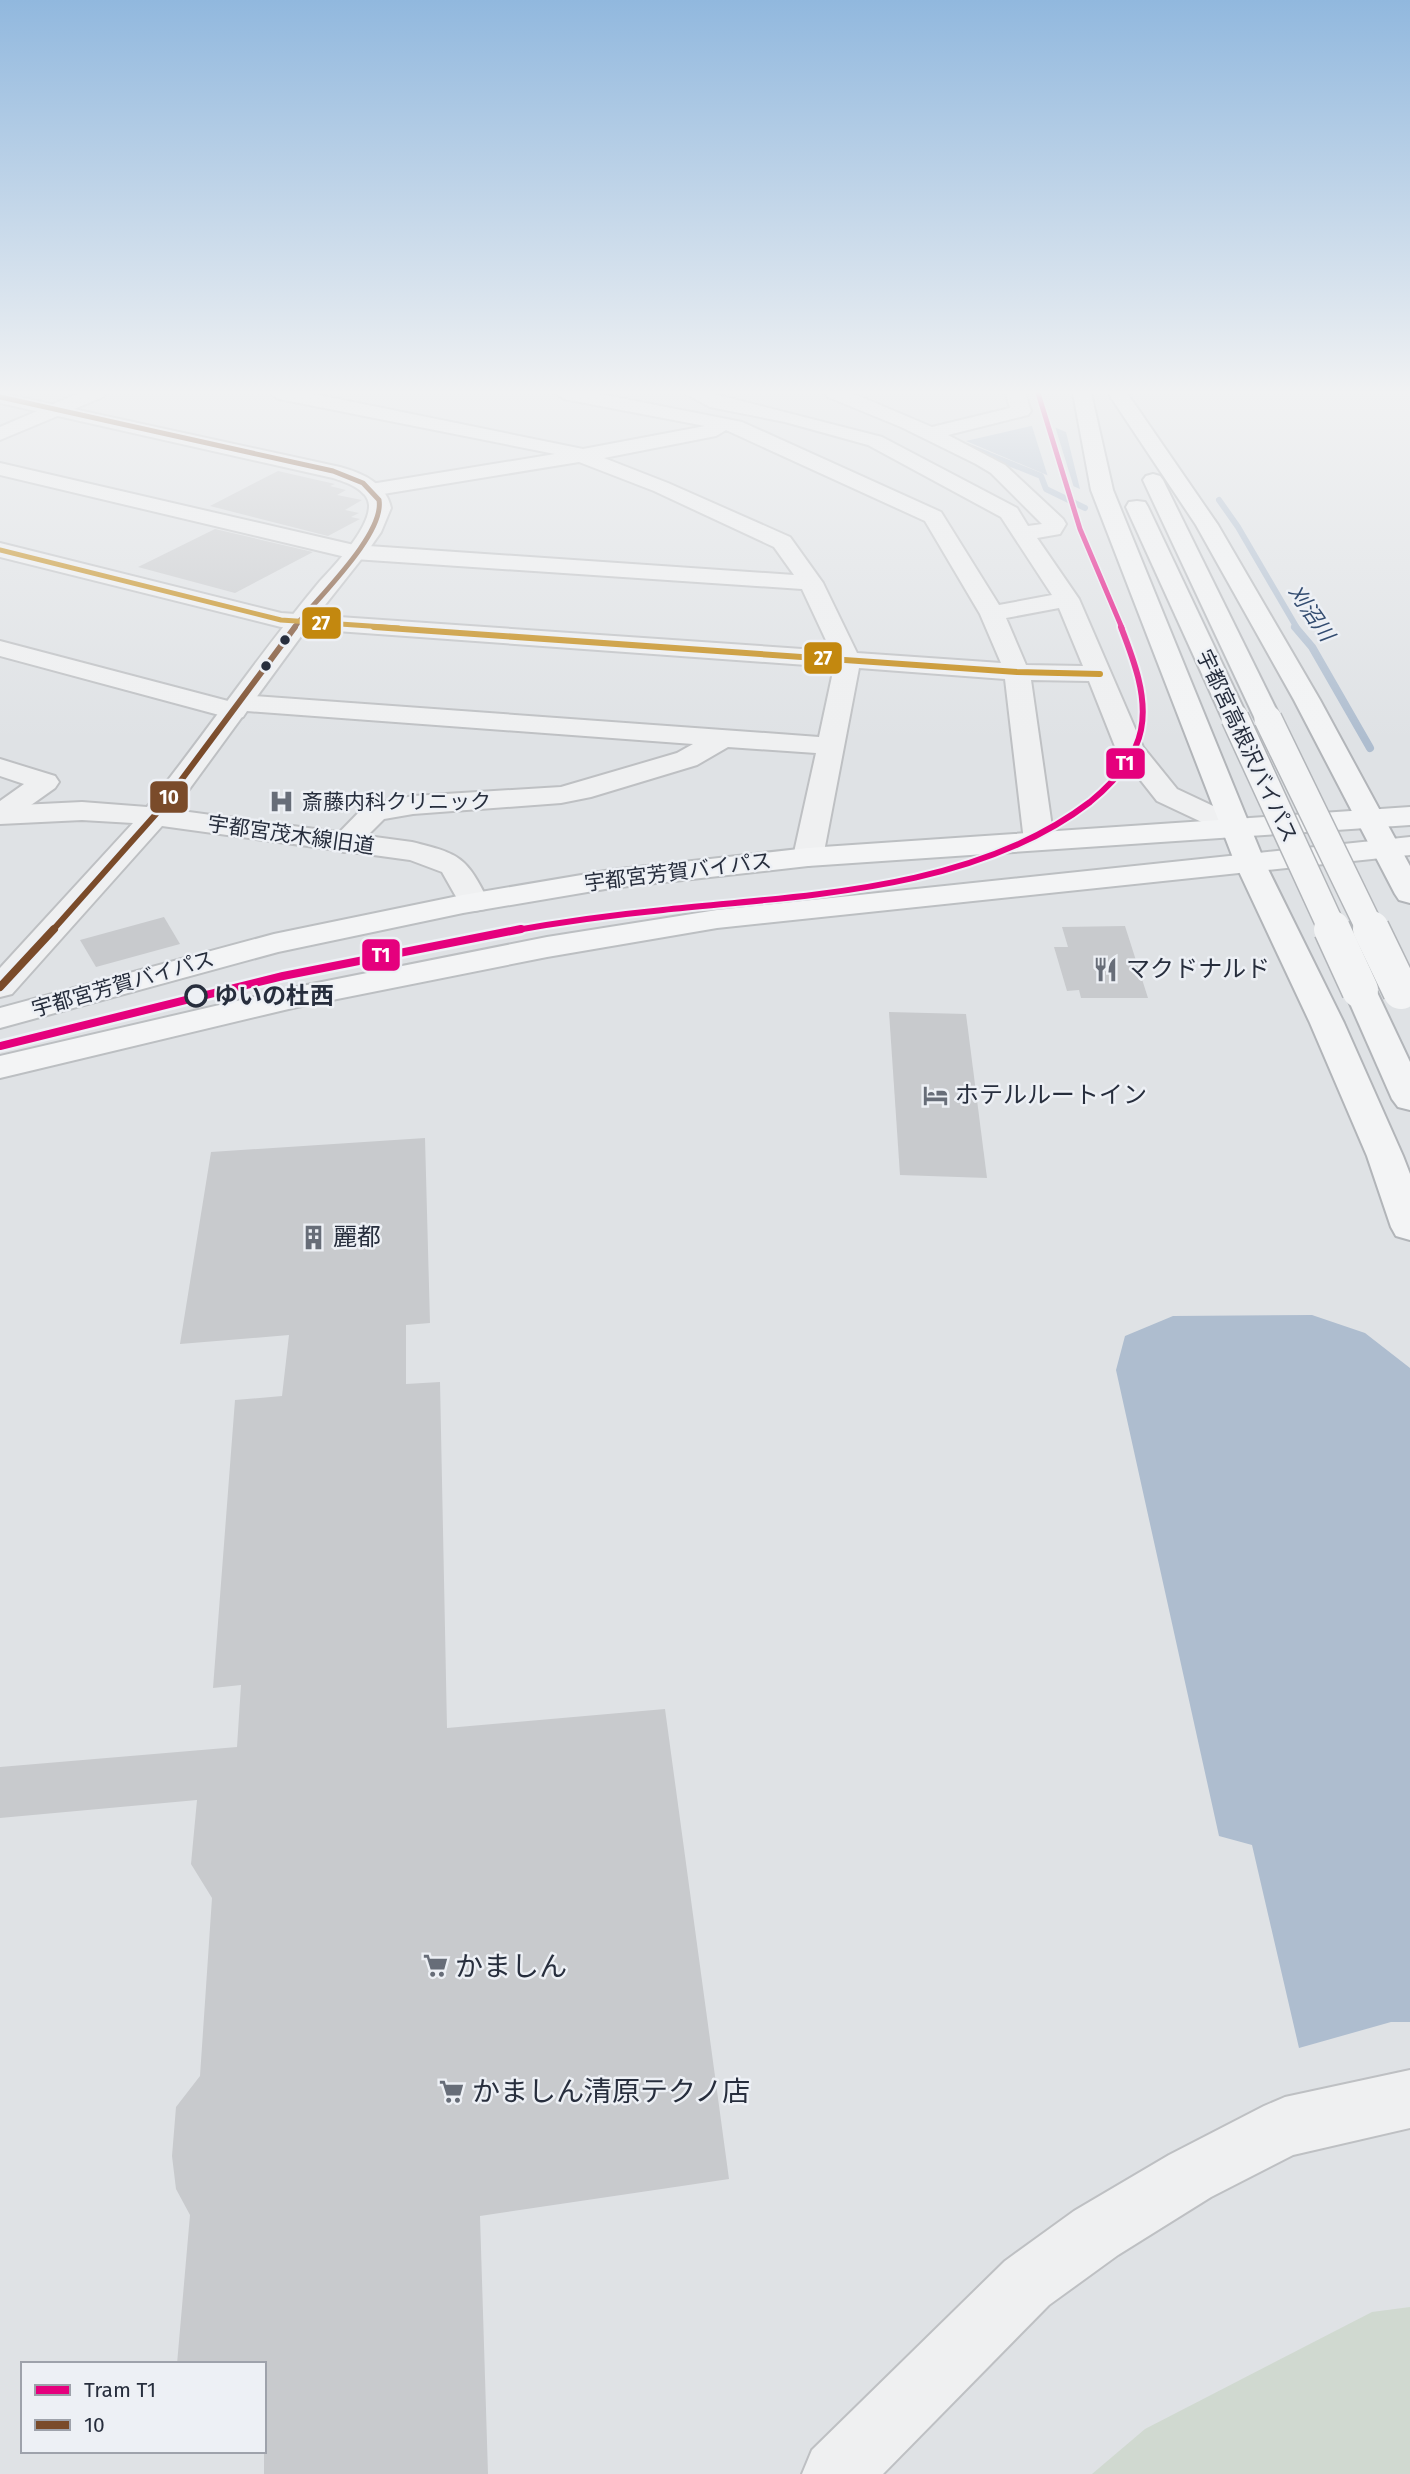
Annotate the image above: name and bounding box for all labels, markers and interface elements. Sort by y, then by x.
water label: 刈沼川 [1282,580,1341,648]
line badge: 27 [301,606,342,640]
text: 27 [312,612,330,635]
unlabelled marker [278,633,292,647]
line badge: 27 [803,641,843,675]
street label: 宇都宮高根沢バイパス [1191,646,1303,846]
text: 27 [814,647,832,670]
unlabelled marker [259,659,273,673]
line badge: T1 [1105,747,1146,780]
text: T1 [1116,752,1134,775]
line badge: 10 [149,780,189,814]
text: 10 [159,786,179,809]
hospital icon: 斎藤内科クリニック [268,788,296,816]
place label: 斎藤内科クリニック [302,789,491,815]
street label: 宇都宮茂木線旧道 [206,810,376,860]
street label: 宇都宮芳賀バイパス [583,848,773,896]
line badge: T1 [361,938,401,972]
text: T1 [372,944,390,967]
street label: 宇都宮芳賀バイパス [29,946,217,1022]
restaurant icon: マクドナルド [1092,955,1120,983]
place label: マクドナルド [1126,955,1270,983]
place label: ゆいの杜西 [214,982,334,1010]
marker: ゆいの杜西 [185,985,207,1007]
hotel icon: ホテルルートイン [921,1081,949,1109]
place label: ホテルルートイン [955,1081,1147,1109]
building icon: 麗都 [299,1223,327,1251]
place label: 麗都 [333,1223,381,1251]
place label: かましん [455,1950,567,1983]
supermarket icon: かましん [421,1952,449,1980]
place label: かましん清原テクノ店 [472,2075,750,2108]
supermarket icon: かましん清原テクノ店 [438,2077,466,2105]
legend [21,2362,266,2453]
text: Tram T1 [84,2377,156,2403]
text: 10 [84,2412,105,2438]

